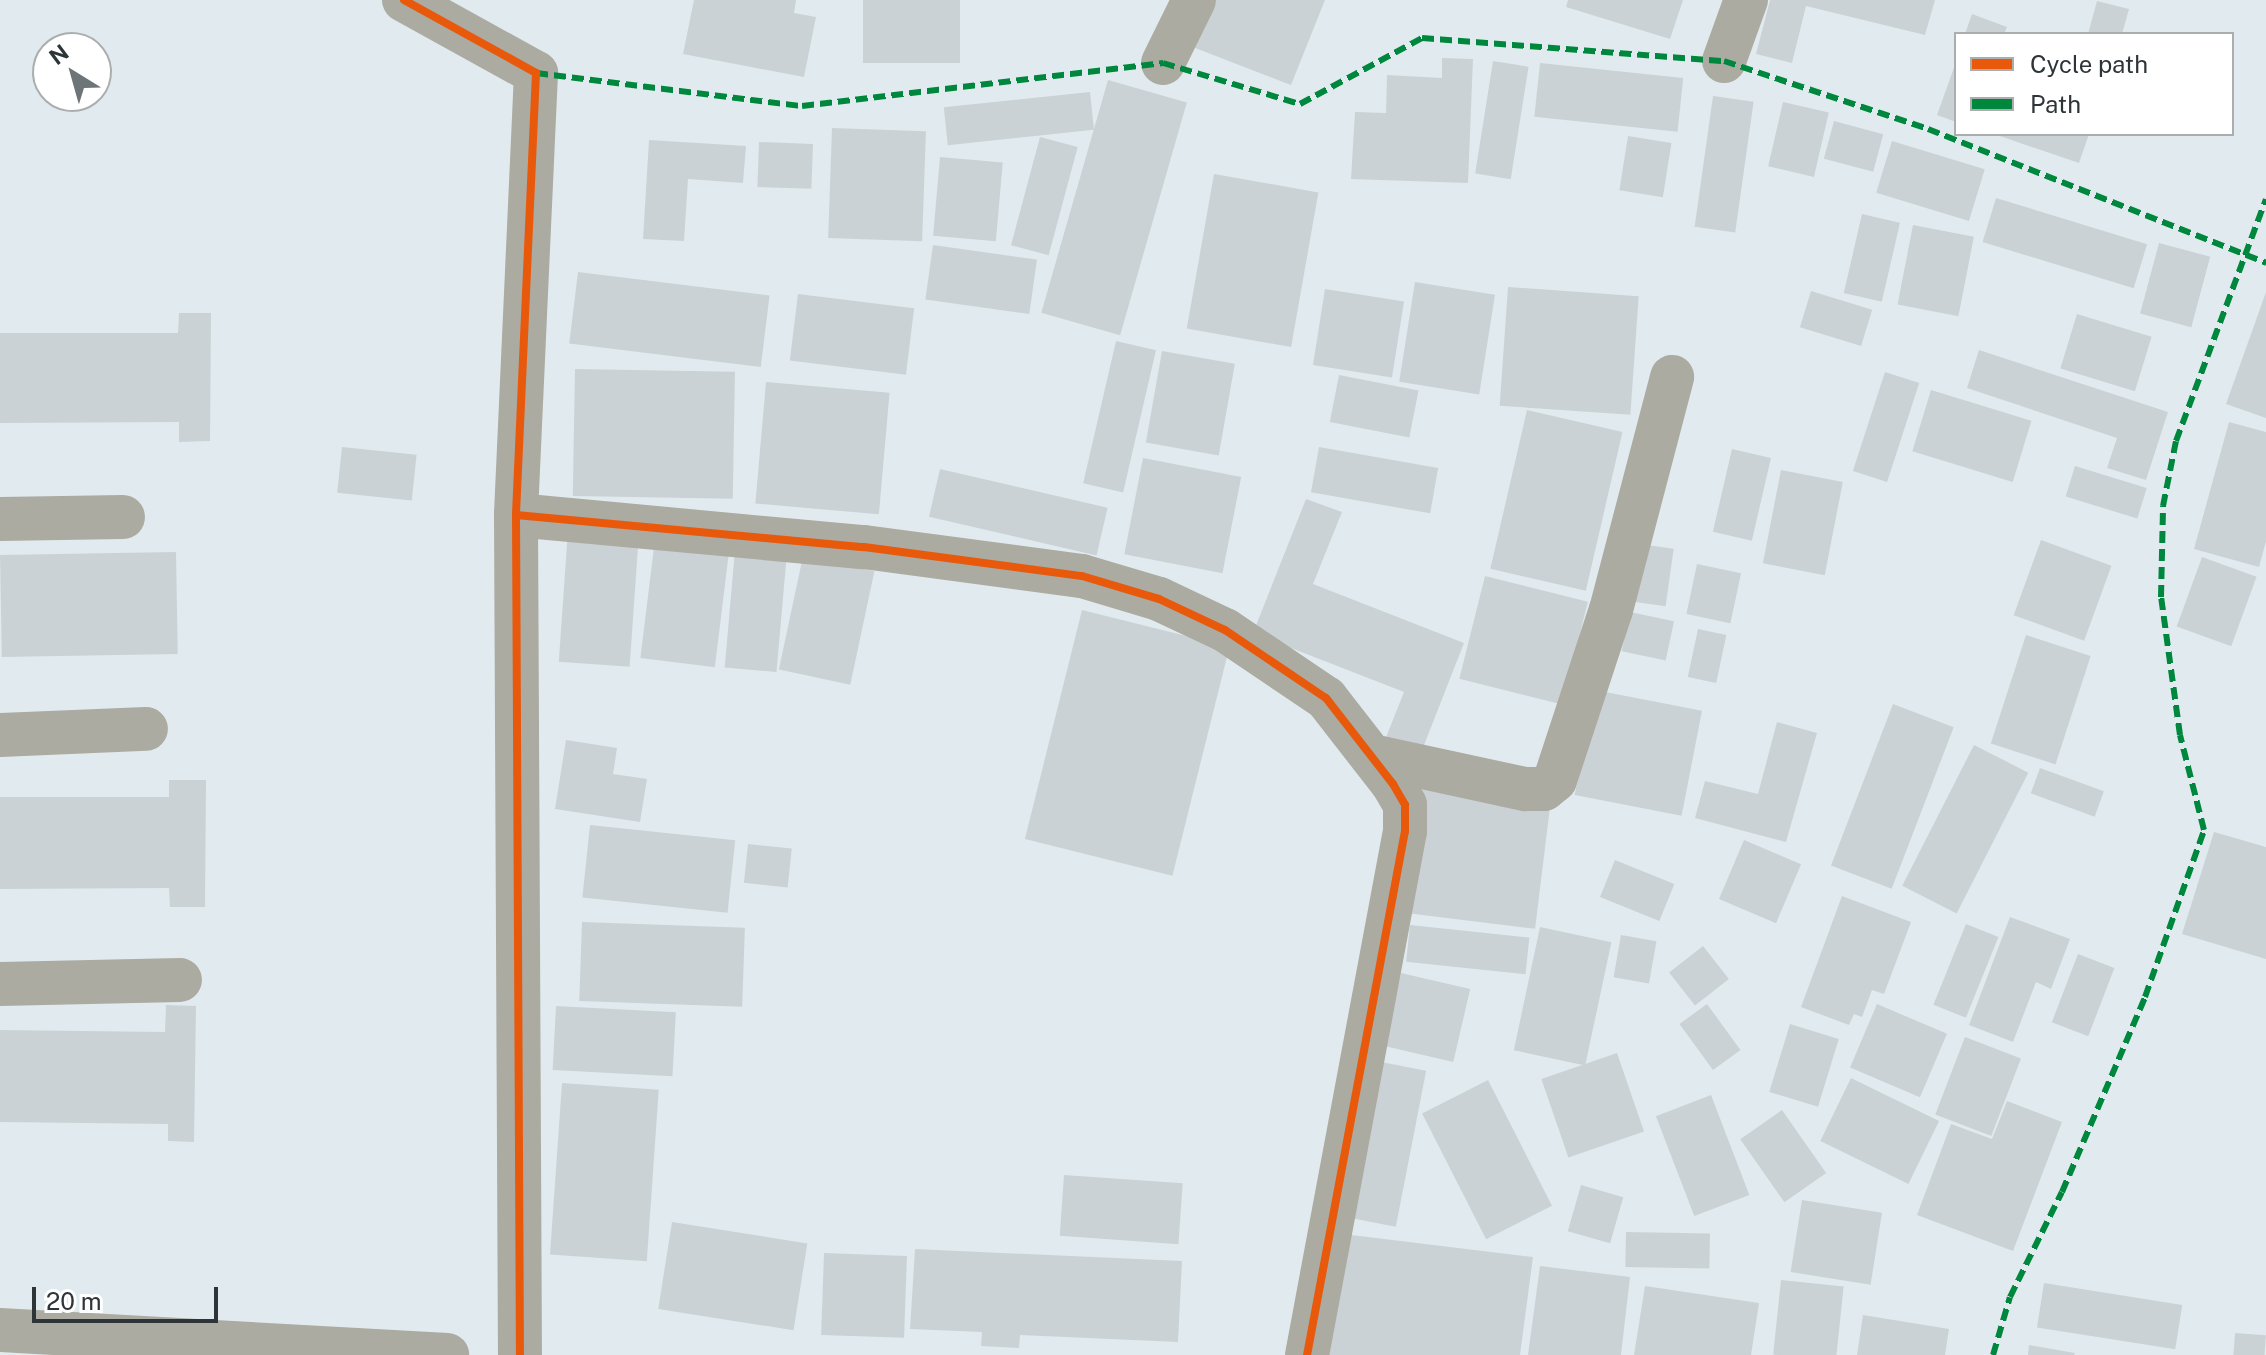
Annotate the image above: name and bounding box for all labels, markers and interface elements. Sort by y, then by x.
north arrow [32,32,112,112]
legend [1954,32,2234,136]
text: N [44,39,73,70]
text: Cycle path [2030,50,2148,78]
text: Path [2030,90,2081,118]
scale bar [36,1271,222,1321]
text: 20 m [46,1287,102,1315]

